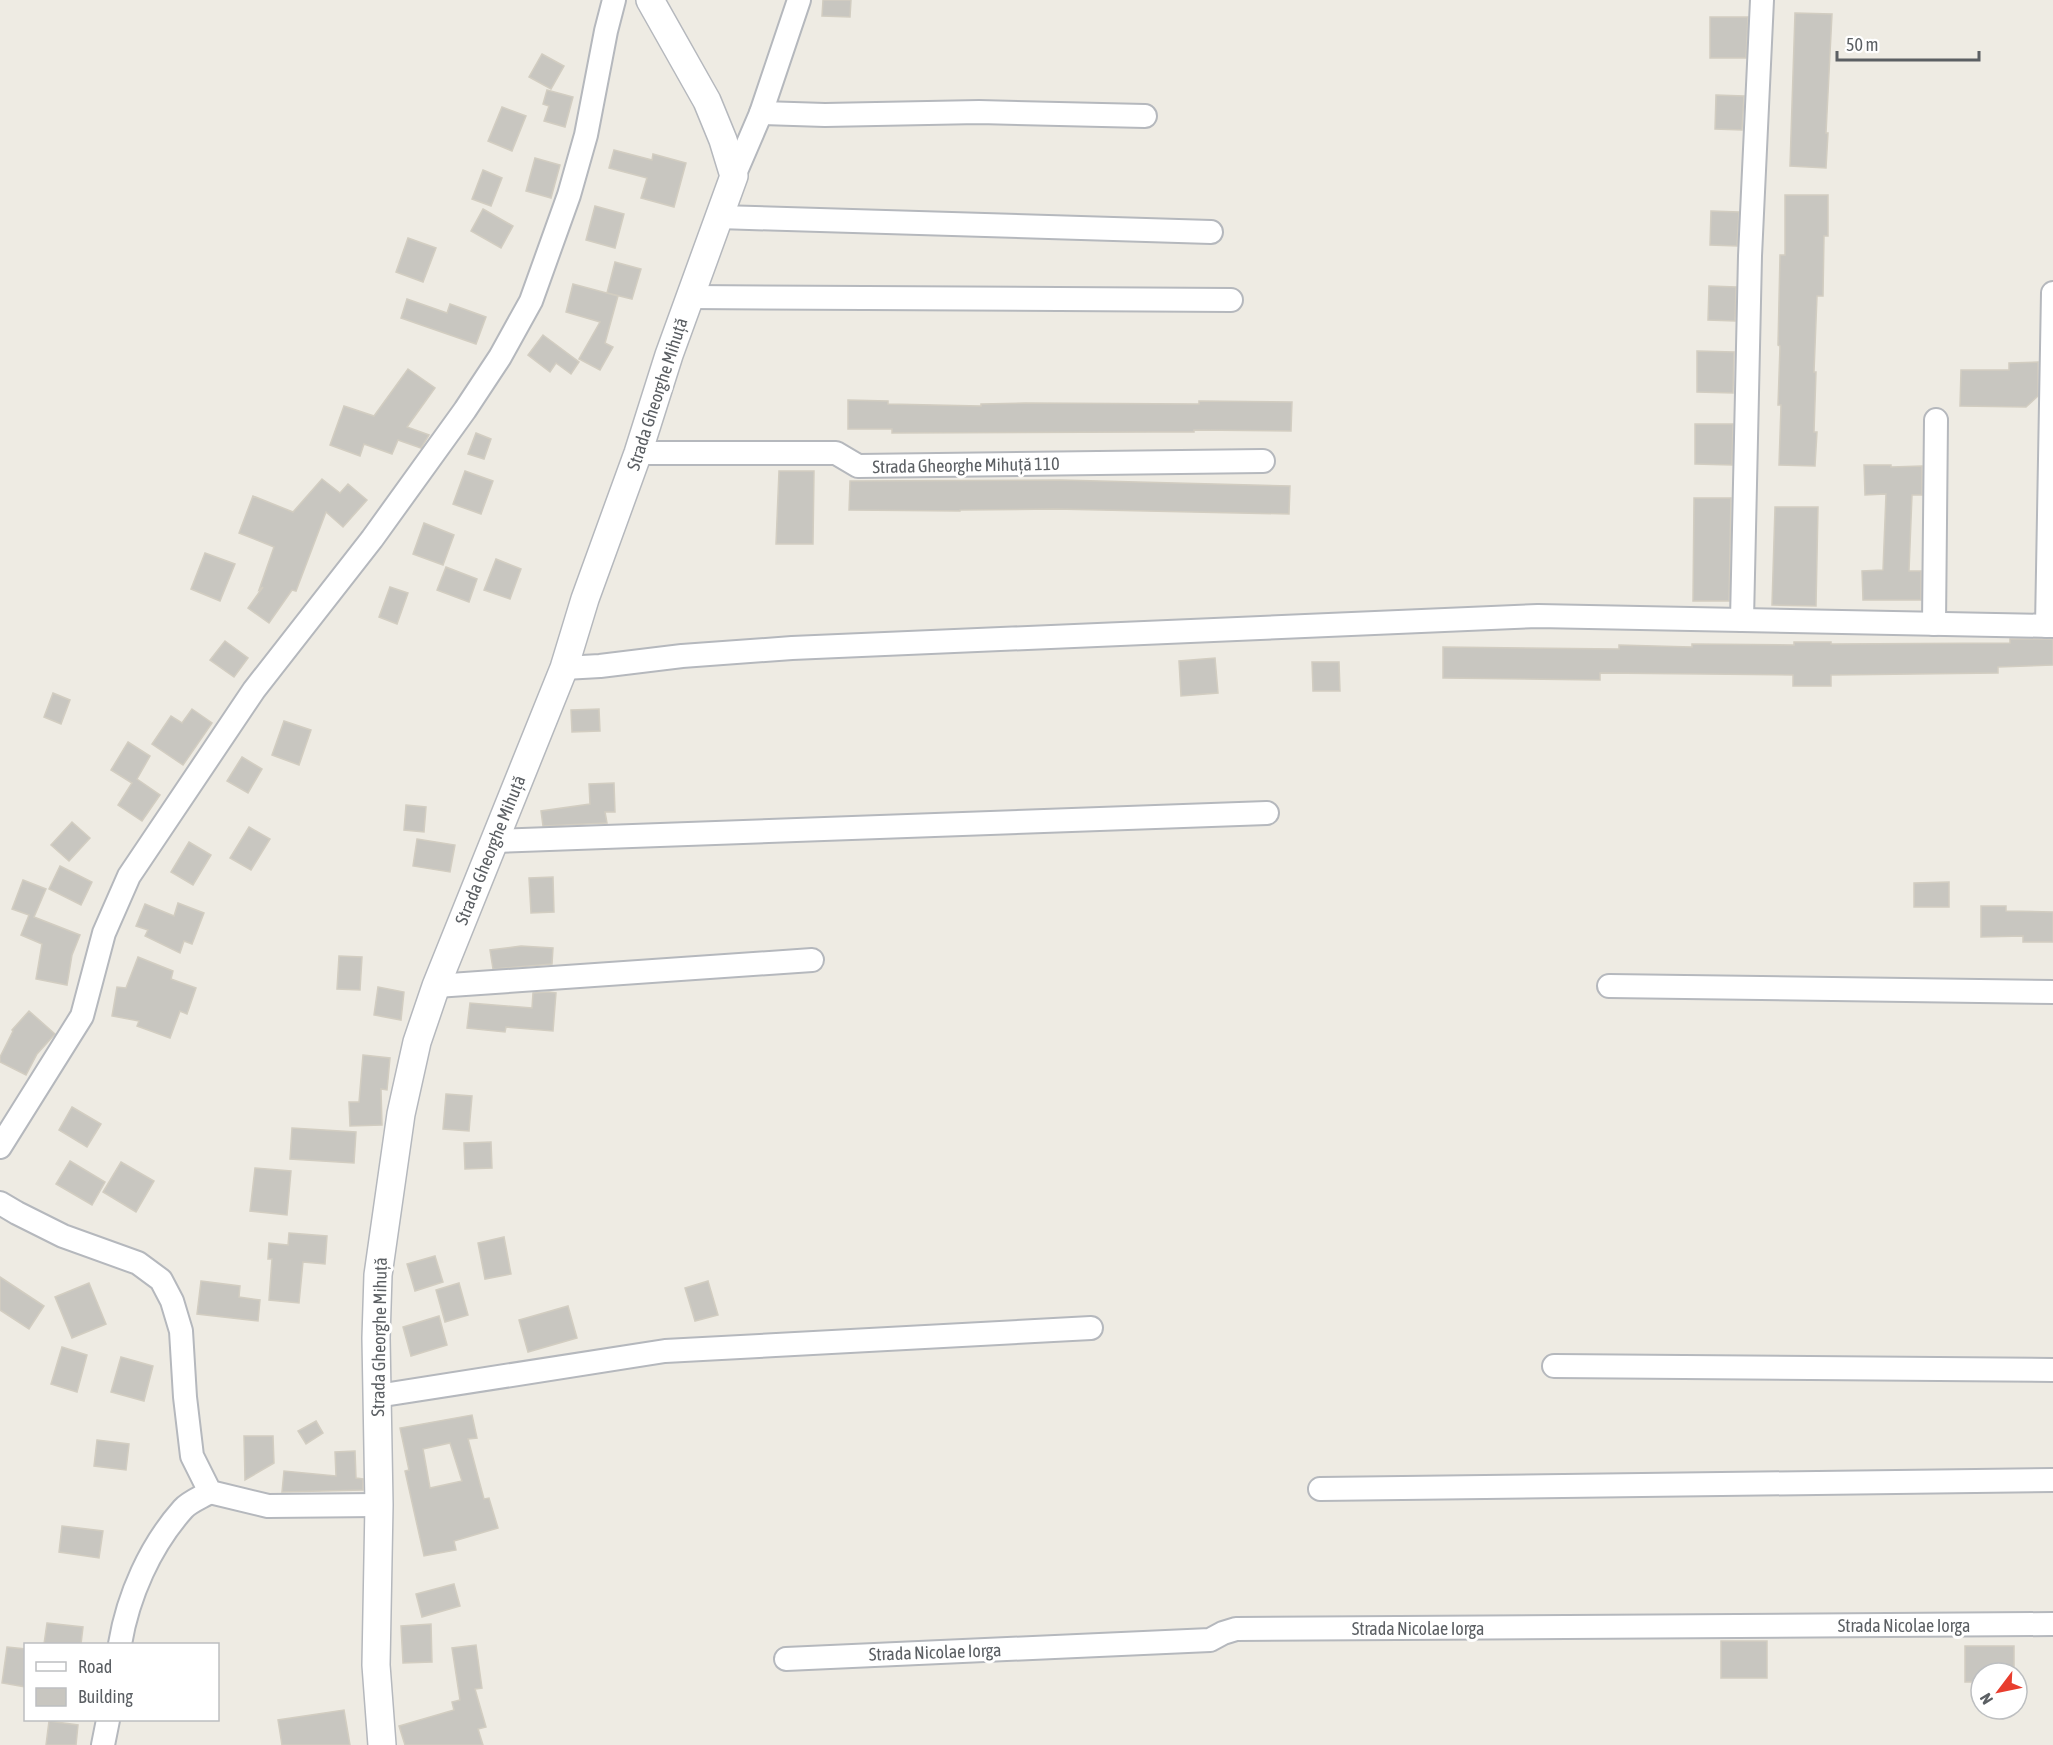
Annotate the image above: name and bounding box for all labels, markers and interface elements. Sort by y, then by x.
scale bar [1837,24,1980,62]
text: 50 m [1846,34,1878,55]
street label: Strada Gheorghe Mihuță [622,315,692,473]
street label: Strada Gheorghe Mihuță 110 [872,453,1060,477]
street label: Strada Gheorghe Mihuță [450,772,530,928]
street label: Strada Gheorghe Mihuță [367,1257,391,1417]
street label: Strada Nicolae Iorga [1838,1615,1970,1636]
street label: Strada Nicolae Iorga [1352,1618,1484,1639]
street label: Strada Nicolae Iorga [868,1639,1002,1665]
legend [24,1643,219,1721]
text: Road [78,1656,112,1677]
north arrow [1969,1661,2029,1721]
text: Building [78,1686,133,1707]
text: N [1976,1690,1996,1708]

